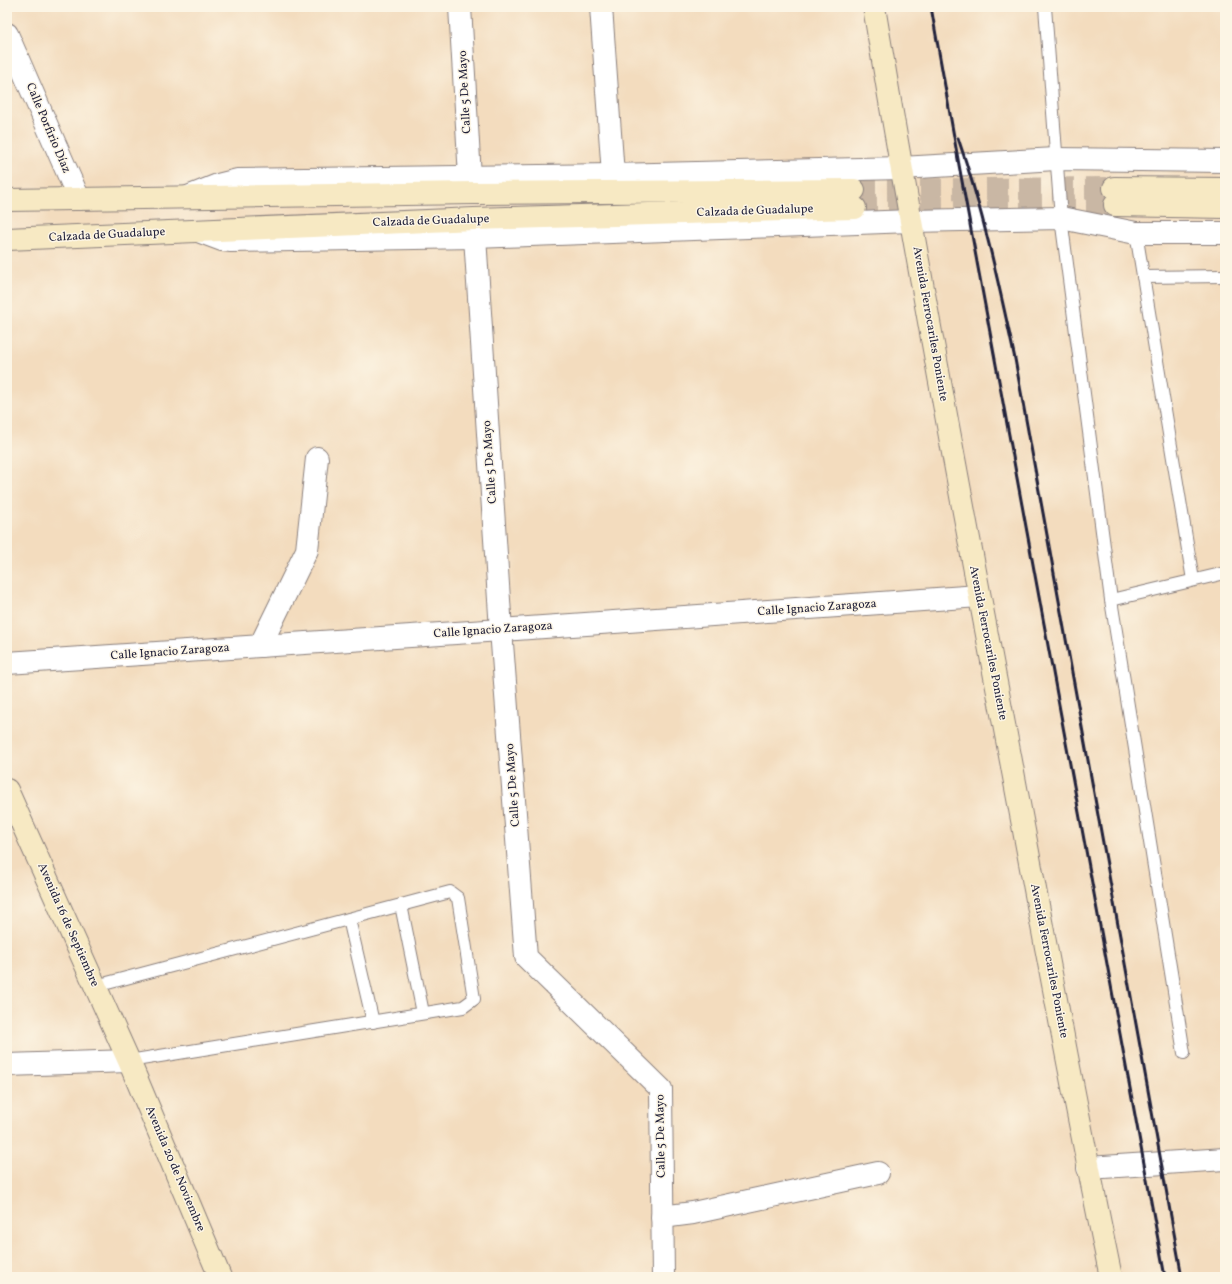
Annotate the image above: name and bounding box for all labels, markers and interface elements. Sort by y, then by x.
street label: Calle 5 De Mayo [455,50,475,134]
street label: Calle Porfirio Díaz [22,80,74,176]
street label: Calzada de Guadalupe [696,201,814,221]
street label: Calzada de Guadalupe [372,211,490,231]
street label: Calzada de Guadalupe [48,224,166,246]
street label: Avenida Ferrocariles Poniente [908,245,952,403]
street label: Calle 5 De Mayo [479,420,501,504]
street label: Avenida Ferrocariles Poniente [965,564,1011,722]
street label: Calle Ignacio Zaragoza [757,596,877,620]
street label: Calle Ignacio Zaragoza [433,618,553,642]
street label: Calle Ignacio Zaragoza [110,640,230,664]
street label: Calle 5 De Mayo [502,743,524,827]
street label: Avenida 16 de Septiembre [33,860,103,990]
street label: Avenida Ferrocariles Poniente [1026,882,1072,1040]
street label: Calle 5 De Mayo [652,1094,670,1178]
street label: Avenida 20 de Noviembre [141,1104,209,1235]

